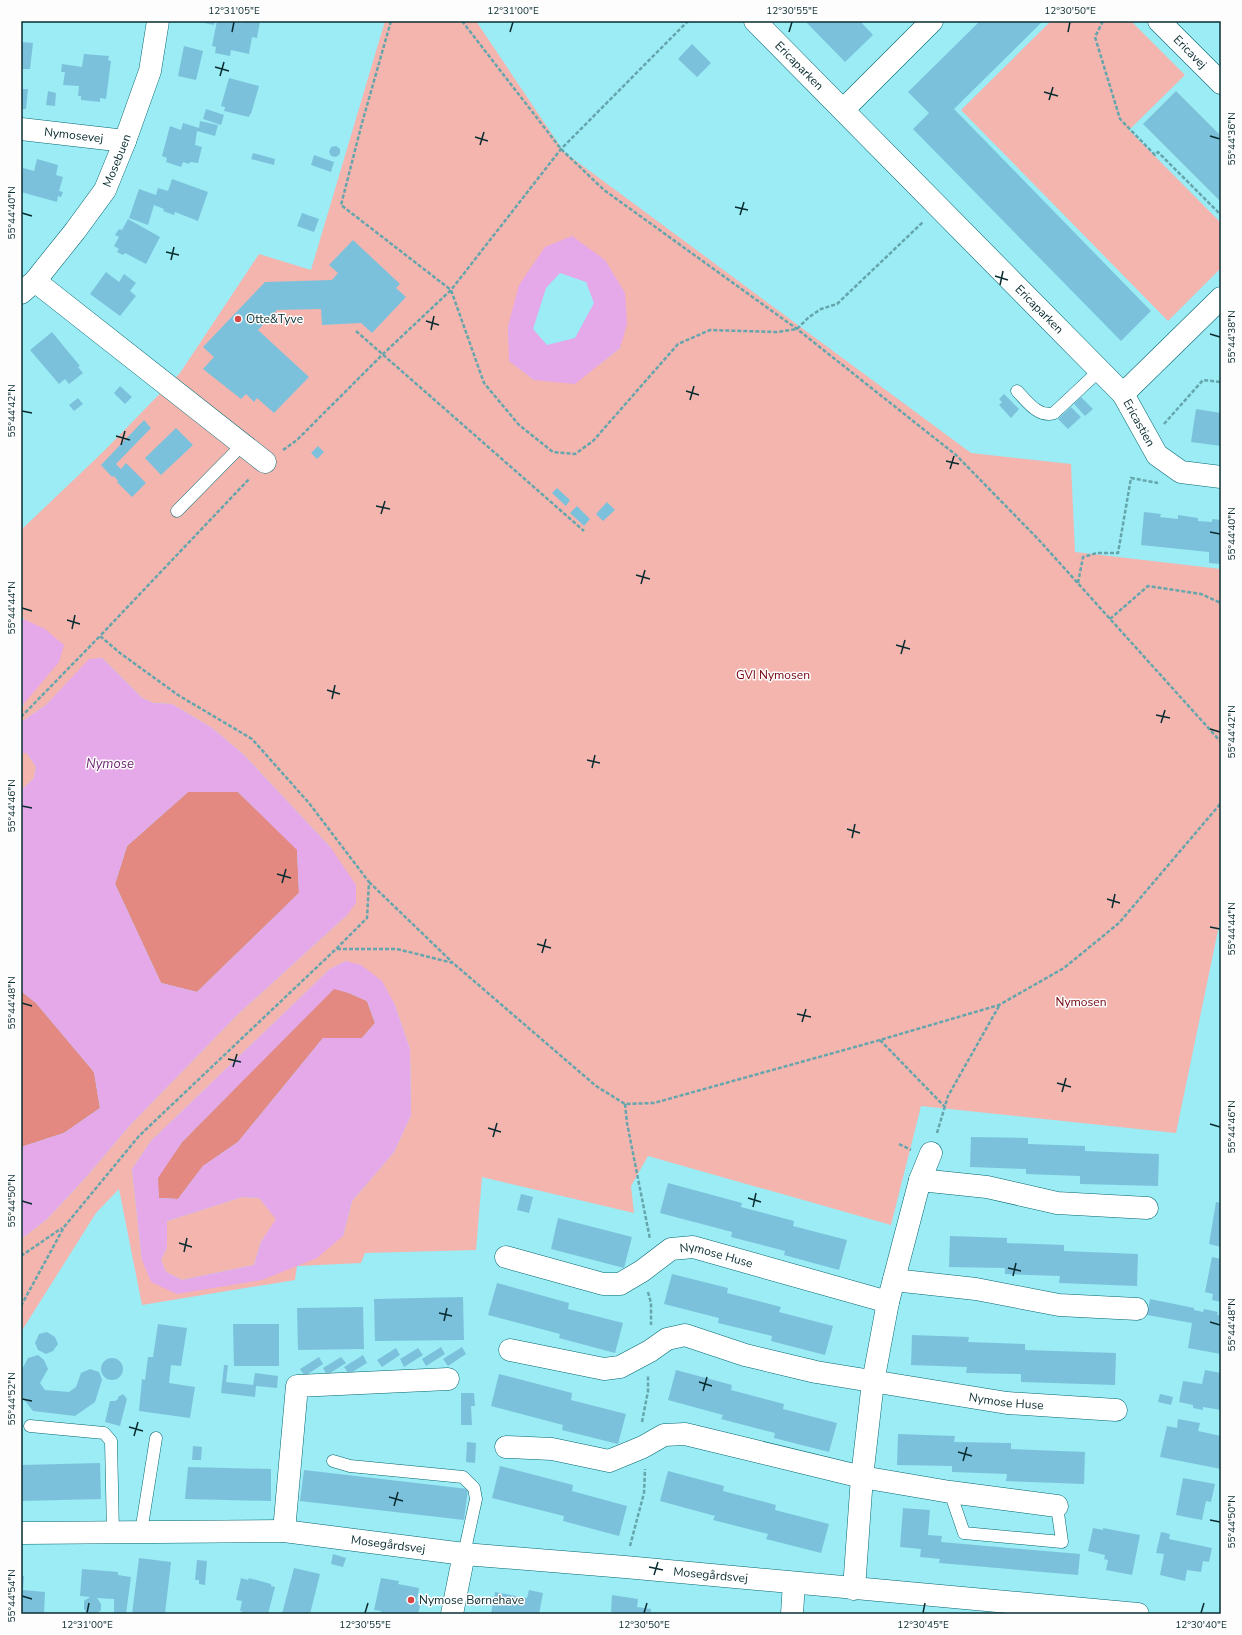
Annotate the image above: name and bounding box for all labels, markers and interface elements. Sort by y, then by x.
text: 12°31'05"E [208,4,260,18]
text: 12°31'00"E [487,4,539,18]
text: 12°30'55"E [766,4,818,18]
text: 12°30'50"E [1044,4,1096,18]
street label: Ericavej [1170,32,1210,72]
street label: Ericaparken [772,38,827,94]
text: 55°44'36"N [1225,112,1239,166]
street label: Nymosevej [43,124,104,146]
street label: Mosebuen [99,132,135,190]
text: 55°44'40"N [5,186,19,240]
street label: Ericaparken [1012,281,1067,337]
text: 55°44'38"N [1225,310,1239,364]
place label: Otte&Tyve [246,311,303,327]
marker: Otte&Tyve [233,314,243,324]
text: 55°44'42"N [5,384,19,438]
street label: Ericastien [1119,396,1159,449]
text: 55°44'40"N [1225,507,1239,561]
text: 55°44'44"N [5,581,19,635]
park label: GVI Nymosen [736,667,810,683]
text: 55°44'42"N [1225,705,1239,759]
water label: Nymose [86,755,134,773]
text: 55°44'46"N [5,779,19,833]
text: 55°44'44"N [1225,902,1239,956]
text: 55°44'48"N [5,976,19,1030]
park label: Nymosen [1056,994,1106,1010]
text: 55°44'46"N [1225,1100,1239,1154]
text: 55°44'50"N [5,1174,19,1228]
street label: Nymose Huse [679,1239,755,1272]
text: 55°44'48"N [1225,1298,1239,1352]
text: 55°44'52"N [5,1372,19,1426]
street label: Nymose Huse [968,1389,1044,1413]
text: 55°44'50"N [1225,1495,1239,1549]
street label: Mosegårdsvej [350,1532,426,1557]
street label: Mosegårdsvej [673,1563,749,1586]
text: 55°44'54"N [5,1569,19,1623]
place label: Nymose Børnehave [419,1592,524,1608]
marker: Nymose Børnehave [406,1595,416,1605]
text: 12°31'00"E [61,1618,113,1632]
text: 12°30'55"E [339,1618,391,1632]
text: 12°30'50"E [618,1618,670,1632]
text: 12°30'45"E [897,1618,949,1632]
text: 12°30'40"E [1175,1618,1227,1632]

